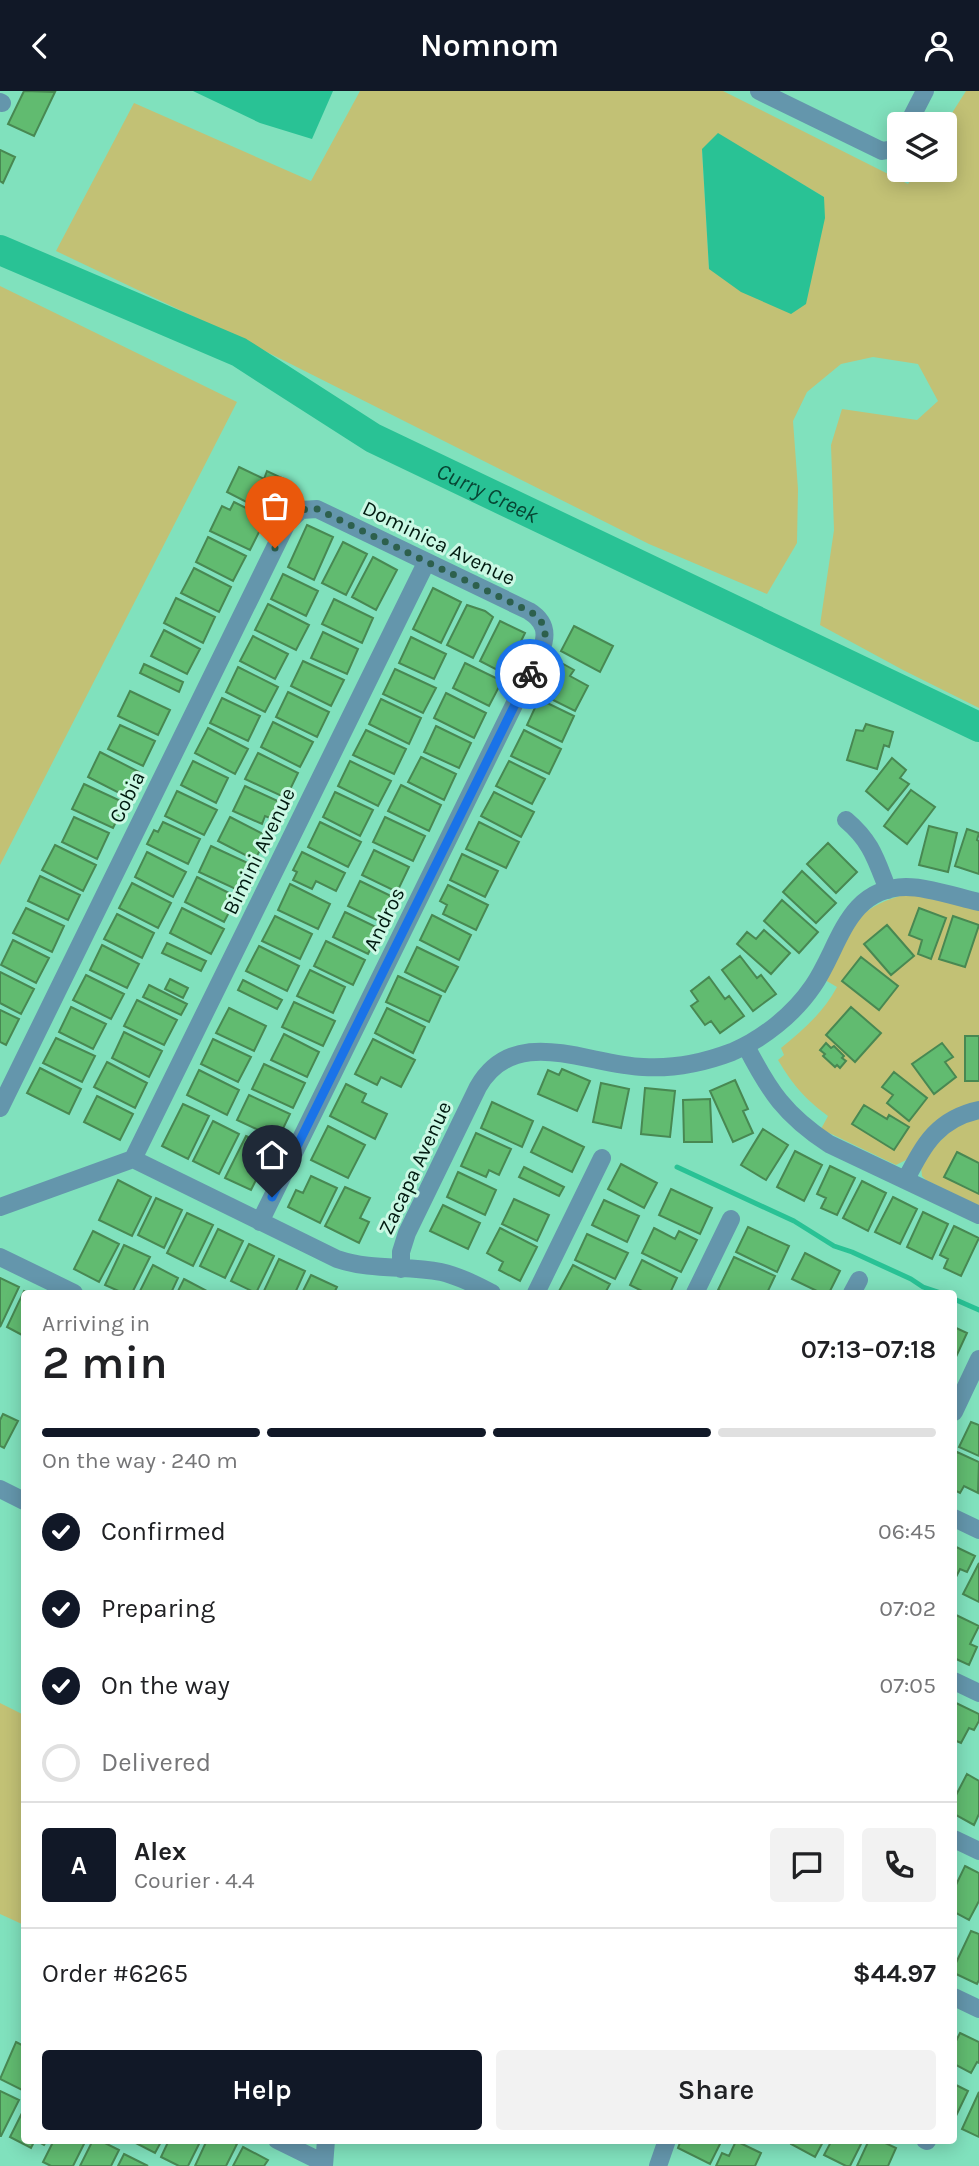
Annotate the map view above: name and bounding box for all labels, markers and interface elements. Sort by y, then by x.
icon: back [21,27,59,65]
text: Nomnom [420,27,559,64]
icon: person [920,27,958,65]
map controls [887,112,957,182]
button: layers [887,112,957,182]
water label: Curry Creek [432,457,543,529]
pin [245,476,305,548]
icon: bag [256,487,294,525]
street label: Dominica Avenue [359,496,519,590]
courier [495,639,565,709]
icon: bike [511,655,549,693]
street label: Cobia [104,767,150,827]
street label: Bimini Avenue [218,784,300,918]
street label: Andros [358,883,410,955]
street label: Zacapa Avenue [374,1098,456,1238]
pin [242,1125,302,1197]
icon: home [253,1136,291,1174]
text: Arriving in [42,1310,150,1337]
text: 07:13–07:18 [801,1334,936,1365]
text: 2 min [42,1336,168,1390]
text: On the way · 240 m [42,1447,238,1474]
icon: check [42,1513,80,1551]
text: Confirmed [101,1516,226,1547]
text: 06:45 [878,1518,936,1545]
icon: check [42,1590,80,1628]
text: Preparing [101,1593,215,1624]
text: 07:02 [879,1595,936,1622]
icon: check [42,1667,80,1705]
text: On the way [101,1670,230,1701]
text: 07:05 [880,1672,936,1699]
text: Delivered [101,1747,211,1778]
button: chat [770,1828,844,1902]
button: phone [862,1828,936,1902]
text: Alex [134,1836,186,1867]
text: A [71,1850,87,1881]
text: Courier · 4.4 [134,1867,255,1894]
text: Order #6265 [42,1958,188,1989]
text: $44.97 [853,1958,936,1989]
button: Help [42,2050,482,2130]
button: Share [496,2050,936,2130]

